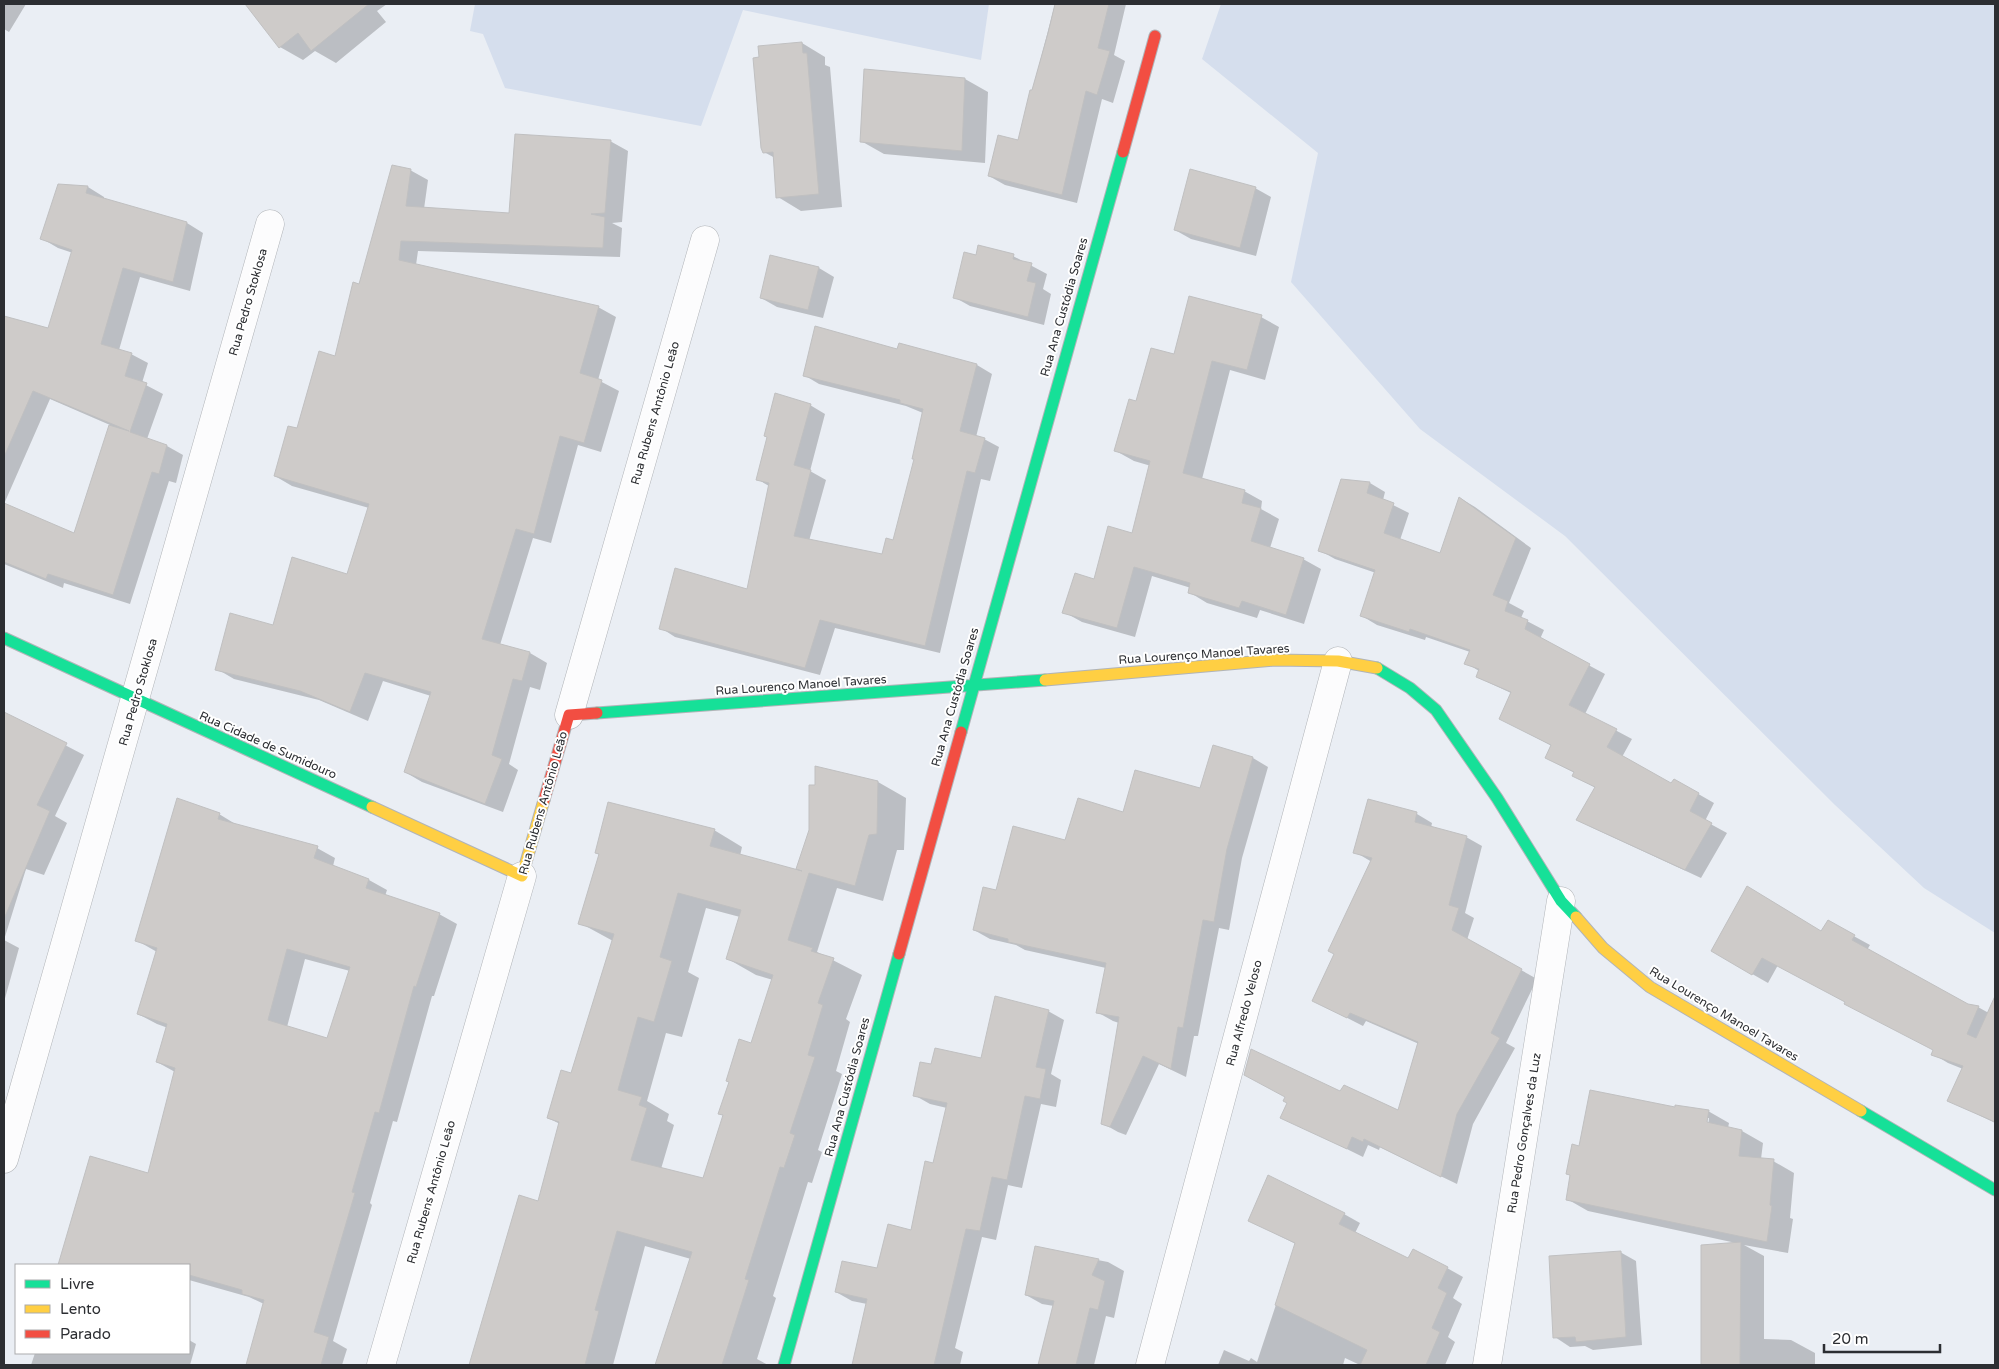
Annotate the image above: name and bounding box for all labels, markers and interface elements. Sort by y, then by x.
street label: Rua Ana Custódia Soares [1037,236,1091,378]
street label: Rua Pedro Stoklosa [226,247,270,357]
street label: Rua Rubens Antônio Leão [628,340,682,486]
street label: Rua Ana Custódia Soares [928,626,982,768]
street label: Rua Pedro Stoklosa [116,637,160,747]
street label: Rua Lourenço Manoel Tavares [1118,641,1290,667]
street label: Rua Lourenço Manoel Tavares [715,672,887,698]
street label: Rua Cidade de Sumidouro [197,708,339,782]
street label: Rua Rubens Antônio Leão [516,730,570,876]
street label: Rua Alfredo Veloso [1223,958,1265,1068]
street label: Rua Lourenço Manoel Tavares [1647,964,1801,1064]
street label: Rua Ana Custódia Soares [822,1016,872,1158]
street label: Rua Pedro Gonçalves da Luz [1504,1052,1544,1214]
street label: Rua Rubens Antônio Leão [404,1119,458,1265]
legend [15,1264,190,1354]
text: Livre [60,1275,94,1293]
text: Lento [60,1300,101,1318]
scale bar [1824,1322,1940,1354]
text: Parado [60,1325,111,1343]
text: 20 m [1832,1330,1869,1348]

